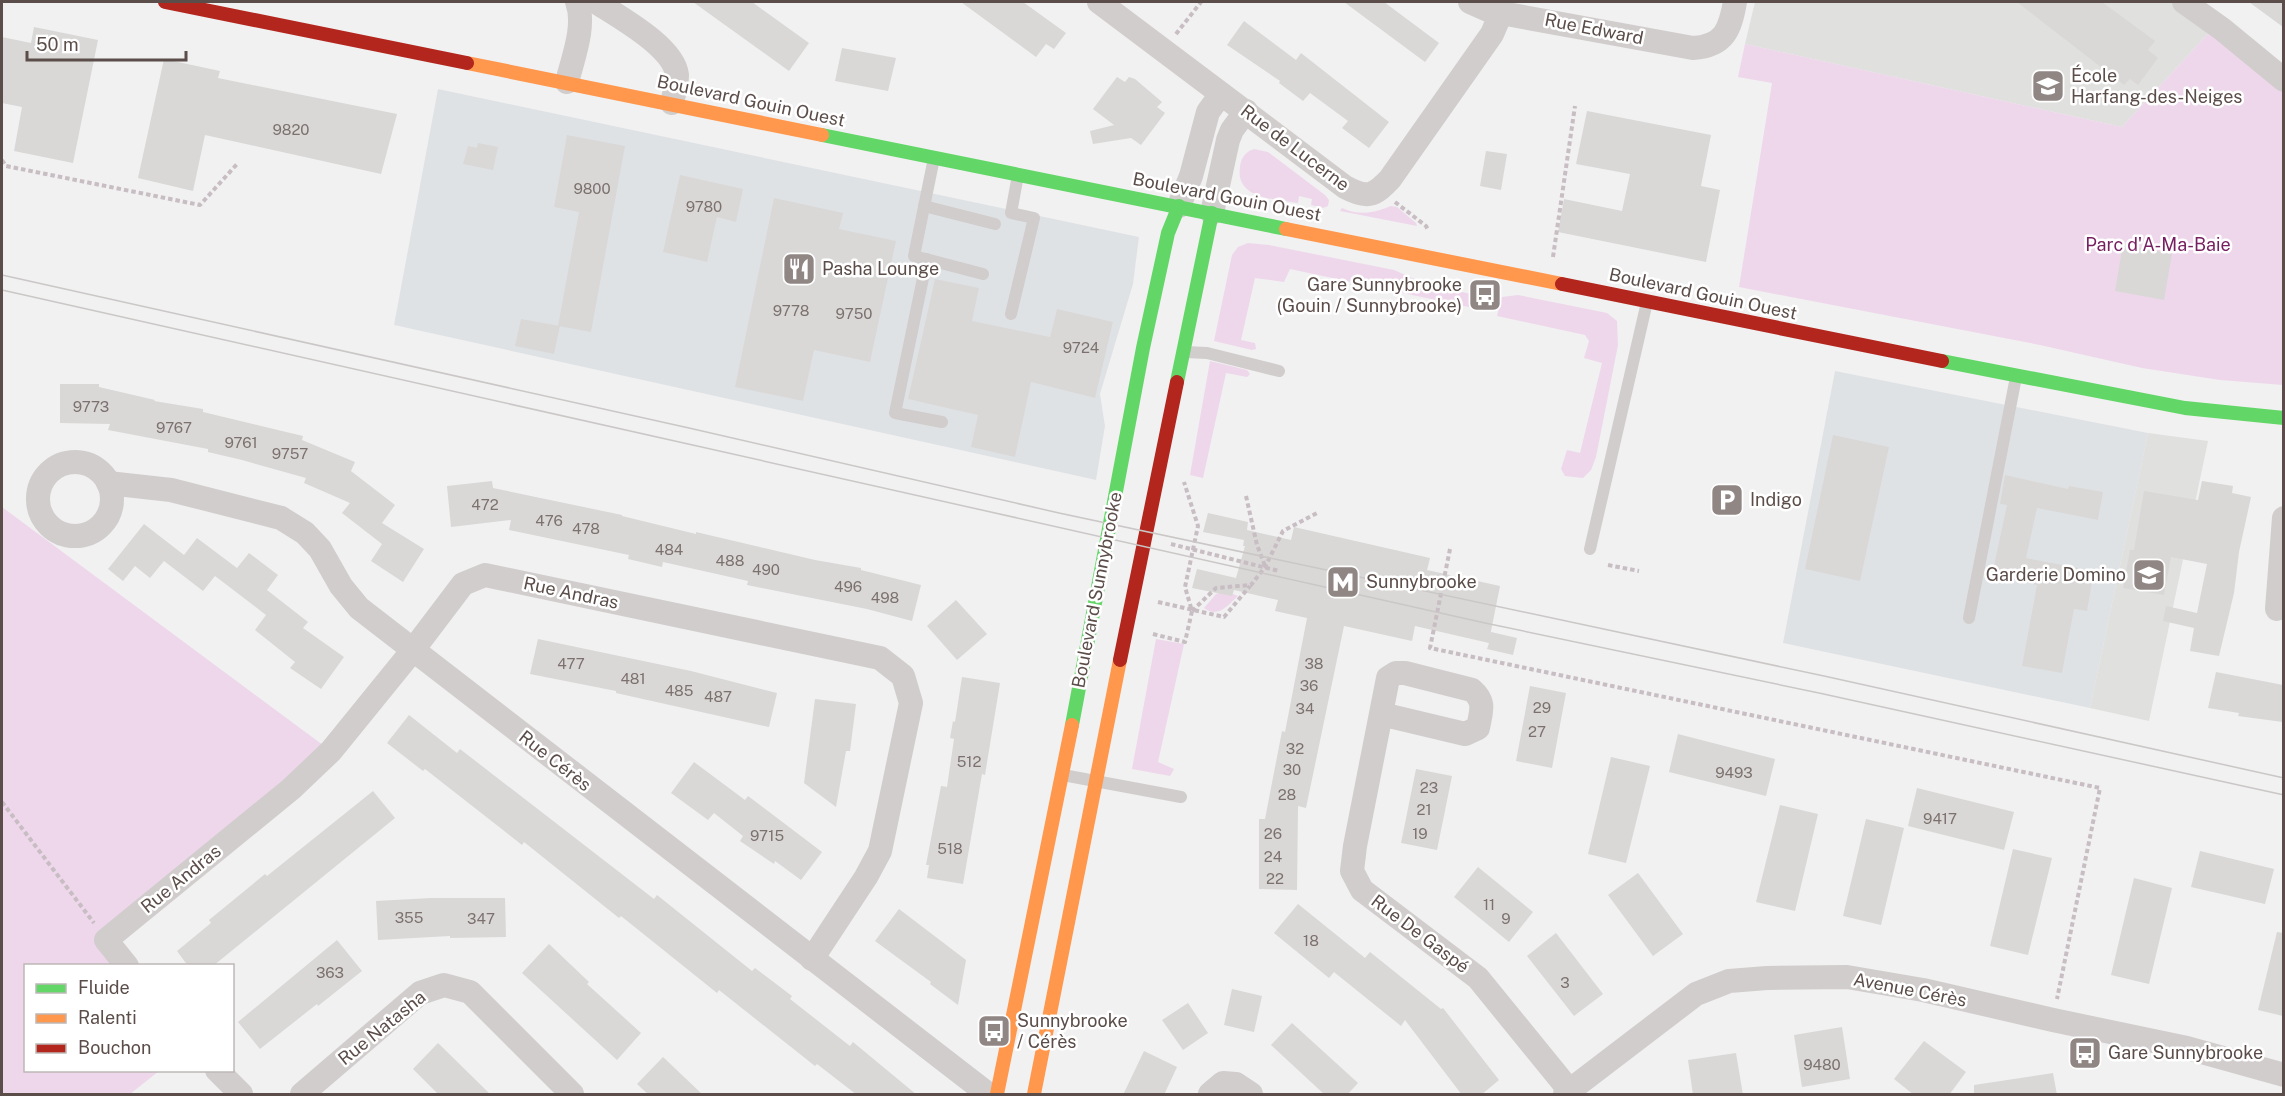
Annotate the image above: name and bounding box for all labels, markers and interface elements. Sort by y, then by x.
street label: Rue Edward [1543,9,1645,48]
scale bar [27,24,186,62]
text: 50 m [36,34,79,55]
place label: École Harfang-des-Neiges [2071,64,2242,107]
school or university icon: École Harfang-des-Neiges [2030,68,2066,104]
street label: Boulevard Gouin Ouest [655,70,847,131]
street label: Rue de Lucerne [1237,100,1354,195]
house number: 9820 [272,121,310,138]
street label: Boulevard Gouin Ouest [1131,168,1323,225]
house number: 9800 [573,180,611,197]
house number: 9780 [686,198,722,215]
park label: Parc d'A-Ma-Baie [2085,234,2231,255]
restaurant icon: Pasha Lounge [781,251,817,287]
place label: Pasha Lounge [822,258,939,279]
street label: Boulevard Gouin Ouest [1607,263,1799,324]
place label: Gare Sunnybrooke (Gouin / Sunnybrooke) [1277,274,1462,316]
bus stop icon: Gare Sunnybrooke (Gouin / Sunnybrooke) [1467,277,1503,313]
house number: 9778 [773,302,809,319]
house number: 9750 [836,305,872,322]
house number: 9724 [1063,339,1099,356]
house number: 9773 [73,398,109,415]
house number: 9767 [156,419,192,436]
house number: 9761 [224,434,258,451]
house number: 9757 [272,445,308,462]
parking icon: Indigo [1709,482,1745,518]
place label: Indigo [1750,489,1802,510]
street label: Boulevard Sunnybrooke [1067,490,1126,690]
house number: 472 [471,496,499,513]
house number: 476 [535,512,563,529]
house number: 478 [572,520,600,537]
house number: 484 [655,541,683,558]
house number: 488 [716,552,744,569]
school or university icon: Garderie Domino [2131,557,2167,593]
house number: 490 [752,561,780,578]
metro station icon: Sunnybrooke [1325,564,1361,600]
place label: Garderie Domino [1986,564,2126,585]
place label: Sunnybrooke [1366,571,1477,592]
street label: Rue Andras [522,572,621,613]
house number: 496 [834,578,862,595]
house number: 498 [871,589,899,606]
house number: 477 [557,655,585,672]
house number: 38 [1304,655,1324,672]
house number: 481 [620,670,646,687]
house number: 36 [1300,677,1318,694]
house number: 485 [665,682,693,699]
house number: 487 [704,688,732,705]
house number: 29 [1533,699,1551,716]
house number: 34 [1296,700,1314,717]
house number: 27 [1528,723,1546,740]
street label: Rue Cérès [515,726,596,795]
house number: 32 [1286,740,1304,757]
house number: 512 [957,753,981,770]
house number: 30 [1283,761,1301,778]
house number: 9493 [1715,764,1753,781]
house number: 23 [1420,779,1438,796]
house number: 28 [1278,786,1296,803]
house number: 21 [1416,801,1432,818]
house number: 9417 [1923,810,1957,827]
house number: 26 [1264,825,1282,842]
house number: 19 [1412,825,1428,842]
house number: 9715 [750,827,784,844]
street label: Rue Andras [137,840,225,917]
house number: 518 [937,840,963,857]
house number: 24 [1264,848,1282,865]
house number: 22 [1266,870,1284,887]
street label: Rue De Gaspé [1367,890,1473,977]
house number: 11 [1483,896,1495,913]
house number: 355 [395,909,423,926]
house number: 347 [467,910,495,927]
house number: 9 [1501,910,1511,927]
house number: 18 [1303,932,1319,949]
legend [24,964,234,1072]
house number: 363 [316,964,344,981]
street label: Avenue Cérès [1852,968,1968,1011]
house number: 3 [1560,974,1570,991]
text: Fluide [78,977,130,998]
street label: Rue Natasha [334,986,430,1069]
text: Ralenti [78,1007,137,1028]
place label: Sunnybrooke / Cérès [1017,1010,1128,1052]
bus stop icon: Sunnybrooke / Cérès [976,1013,1012,1049]
bus stop icon: Gare Sunnybrooke [2067,1035,2103,1071]
text: Bouchon [78,1037,151,1058]
place label: Gare Sunnybrooke [2108,1042,2263,1063]
house number: 9480 [1803,1056,1841,1073]

